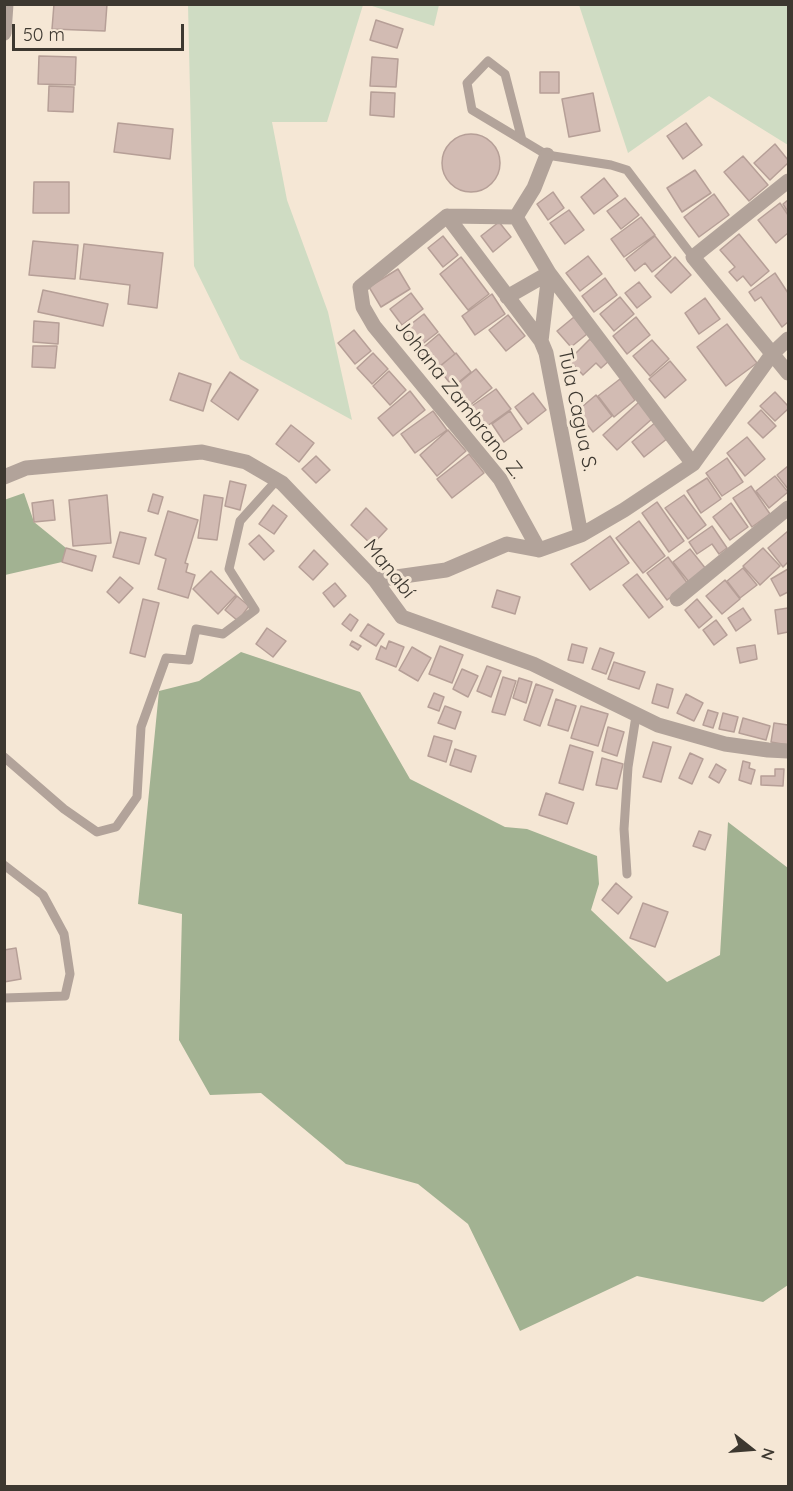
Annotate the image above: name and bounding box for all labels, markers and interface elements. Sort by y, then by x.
scale bar [15,12,188,50]
text: 50 m [23,23,65,46]
street label: Johana Zambrano Z. [389,314,529,484]
street label: Tula Cagua S. [552,347,602,473]
street label: Manabí [358,535,420,603]
north arrow [721,1419,781,1479]
text: N [757,1446,779,1463]

